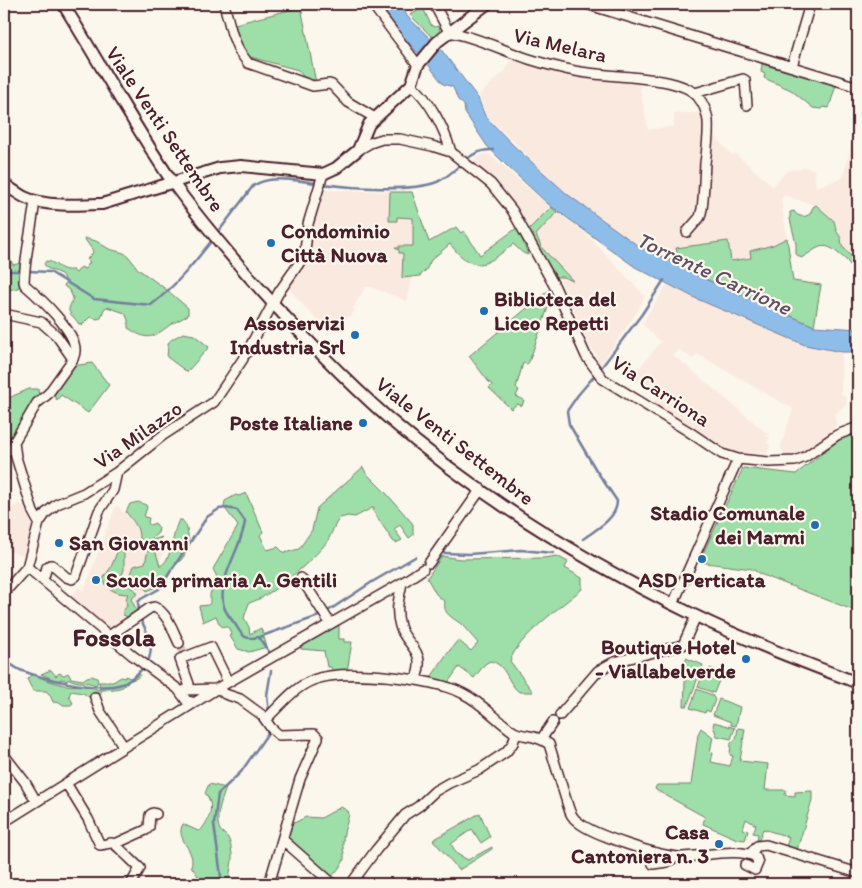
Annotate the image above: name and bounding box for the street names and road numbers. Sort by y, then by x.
street label: Via Melara [511,22,609,67]
street label: Viale Venti Settembre [101,41,230,216]
street label: Via Carriona [607,350,715,432]
street label: Viale Venti Settembre [371,371,540,510]
street label: Via Milazzo [89,395,187,474]

